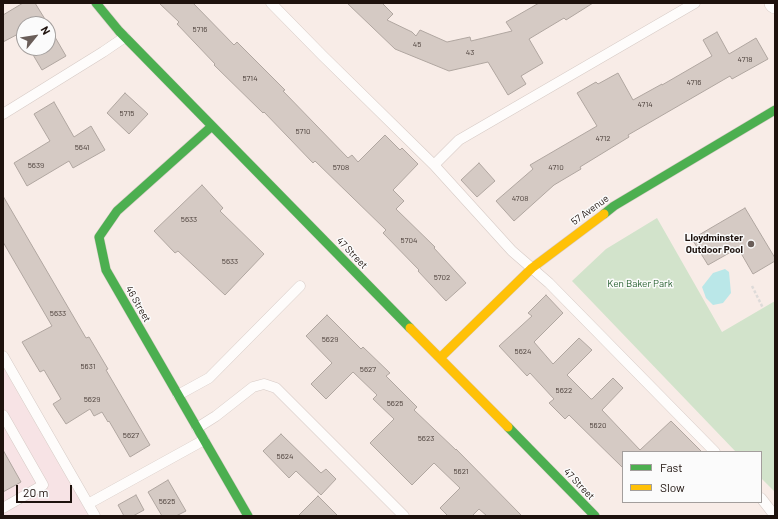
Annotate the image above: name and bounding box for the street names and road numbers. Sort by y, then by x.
street label: 57 Avenue [569,192,611,228]
street label: 47 Street [334,235,370,271]
street label: 46 Street [123,284,153,324]
street label: 47 Street [561,466,597,502]

